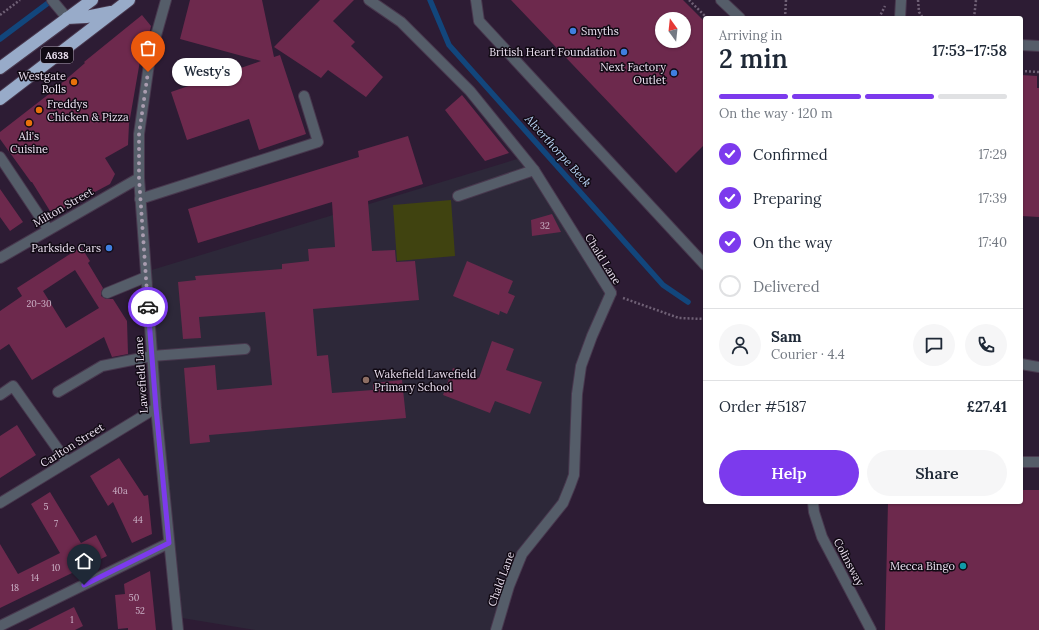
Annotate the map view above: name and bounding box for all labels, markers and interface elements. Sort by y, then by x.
north arrow [655,12,691,48]
map controls [655,12,691,48]
place label: Smyths [581,24,619,38]
marker: Smyths [568,26,578,36]
text: Arriving in [719,27,782,44]
pin [131,31,165,72]
icon: bag [137,37,159,59]
text: 17:53–17:58 [932,41,1007,60]
text: 2 min [719,42,788,75]
place label: British Heart Foundation [489,45,616,59]
road number: A638 [41,47,73,63]
marker: British Heart Foundation [619,47,629,57]
callout: Westy's [172,58,242,86]
place label: Next Factory Outlet [600,60,667,87]
text: Westy's [184,63,230,80]
marker: Next Factory Outlet [669,68,679,78]
place label: Westgate Rolls [18,69,66,96]
marker: Westgate Rolls [69,77,79,87]
place label: Freddys Chicken & Pizza [47,97,129,124]
marker: Freddys Chicken & Pizza [34,105,44,115]
text: On the way · 120 m [719,105,833,122]
water label: Alverthorpe Beck [521,111,595,190]
marker: Ali's Cuisine [24,118,34,128]
place label: Ali's Cuisine [10,129,48,156]
icon: check [719,143,741,165]
text: Confirmed [753,145,828,164]
text: 17:29 [979,146,1007,163]
street label: Milton Street [30,184,96,230]
icon: check [719,187,741,209]
text: Preparing [753,189,821,208]
text: 17:39 [978,190,1007,207]
house number: 32 [540,220,550,231]
street label: Chald Lane [582,231,624,287]
icon: check [719,231,741,253]
text: On the way [753,233,832,252]
text: 17:40 [978,234,1007,251]
place label: Parkside Cars [31,241,101,255]
marker: Parkside Cars [104,243,114,253]
text: Delivered [753,277,820,296]
courier [128,287,168,327]
icon: car [137,296,159,318]
house number: 20-30 [26,298,52,309]
button: person [719,324,761,366]
button: chat [913,324,955,366]
button: phone [965,324,1007,366]
text: Sam [771,327,802,346]
street label: Lawefield Lane [131,336,151,414]
text: Courier · 4.4 [771,346,845,363]
place label: Wakefield Lawefield Primary School [374,367,477,394]
marker: Wakefield Lawefield Primary School [361,375,371,385]
text: Order #5187 [719,397,806,416]
text: £27.41 [967,397,1007,416]
street label: Carlton Street [38,419,107,470]
button: Help [719,450,859,496]
button: Share [867,450,1007,496]
house number: 40a [112,485,128,496]
house number: 5 [44,501,49,512]
house number: 44 [133,514,143,525]
house number: 7 [54,518,58,529]
street label: Colinsway [831,536,867,588]
pin [67,544,101,585]
icon: home [73,550,95,572]
street label: Chald Lane [485,550,517,608]
place label: Mecca Bingo [890,559,955,573]
marker: Mecca Bingo [958,561,968,571]
house number: 10 [52,562,61,573]
house number: 14 [31,572,39,583]
house number: 18 [11,582,19,593]
house number: 50 [129,592,140,603]
house number: 52 [135,605,145,616]
house number: 1 [70,614,74,625]

